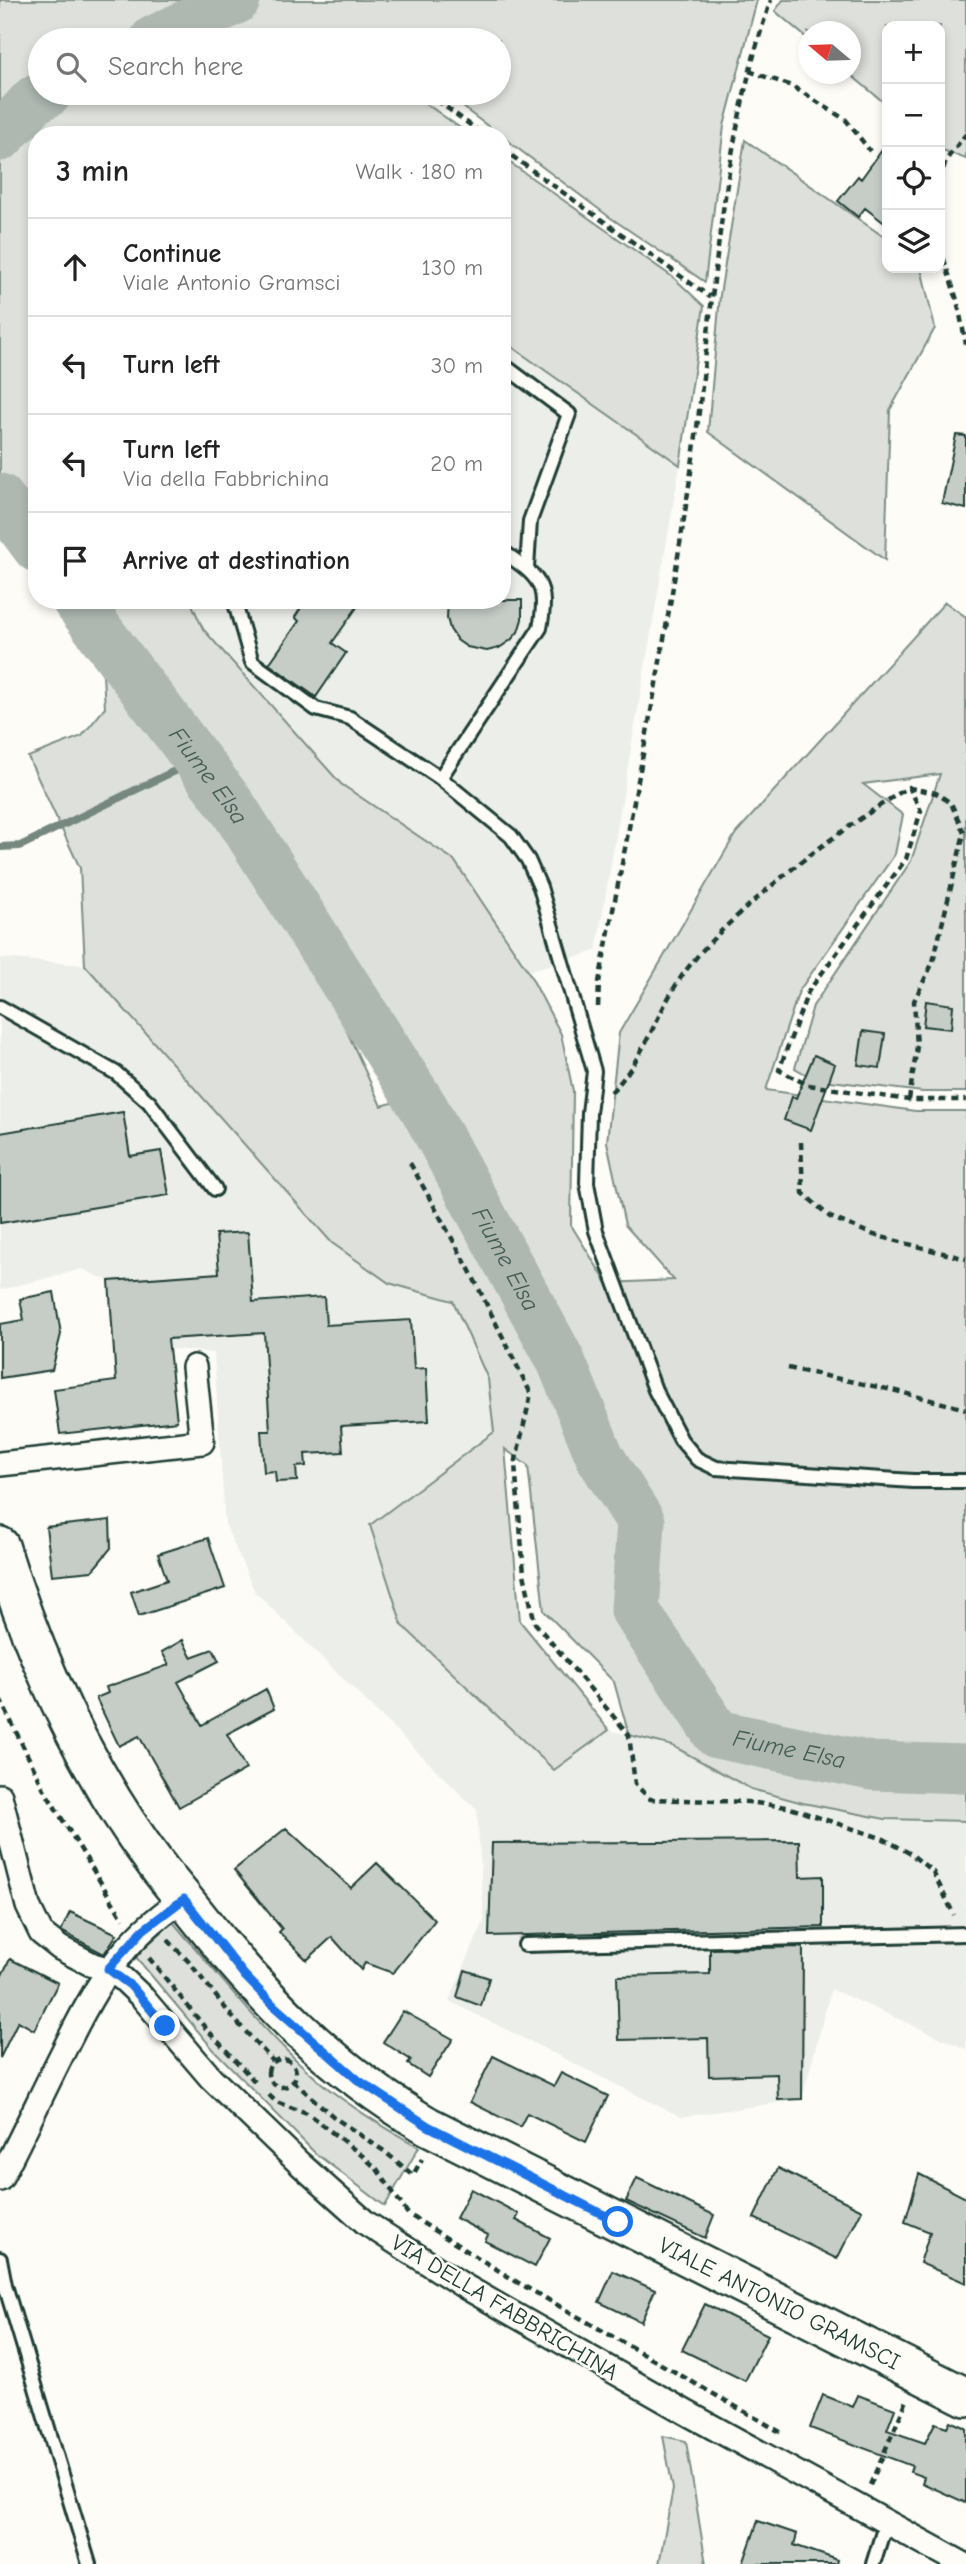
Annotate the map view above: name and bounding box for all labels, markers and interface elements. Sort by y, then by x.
north arrow [798,21,861,84]
map controls [882,21,945,273]
button: + [882,21,945,84]
search box [28,28,511,105]
icon: search [52,48,90,86]
text: Search here [108,52,243,82]
button: − [882,84,945,147]
button: locate [882,147,945,210]
text: 3 min [56,154,129,189]
text: Walk · 180 m [356,158,483,185]
button: layers [882,210,945,273]
text: Continue [123,239,221,269]
icon: ahead [56,248,94,286]
text: 130 m [422,254,483,281]
text: Viale Antonio Gramsci [123,269,340,296]
icon: left [56,346,94,384]
text: Turn left [123,350,220,380]
text: 30 m [431,352,483,379]
text: Turn left [123,435,220,465]
icon: left [56,444,94,482]
text: 20 m [430,450,483,477]
text: Via della Fabbrichina [123,465,329,492]
icon: arrive [56,542,94,580]
text: Arrive at destination [123,546,350,576]
water label: Fiume Elsa [163,721,254,829]
water label: Fiume Elsa [466,1202,545,1316]
water label: Fiume Elsa [730,1724,848,1774]
route end [149,2010,180,2041]
route start [602,2206,633,2237]
street label: VIA DELLA FABBRICHINA [386,2229,623,2386]
street label: VIALE ANTONIO GRAMSCI [654,2232,905,2376]

